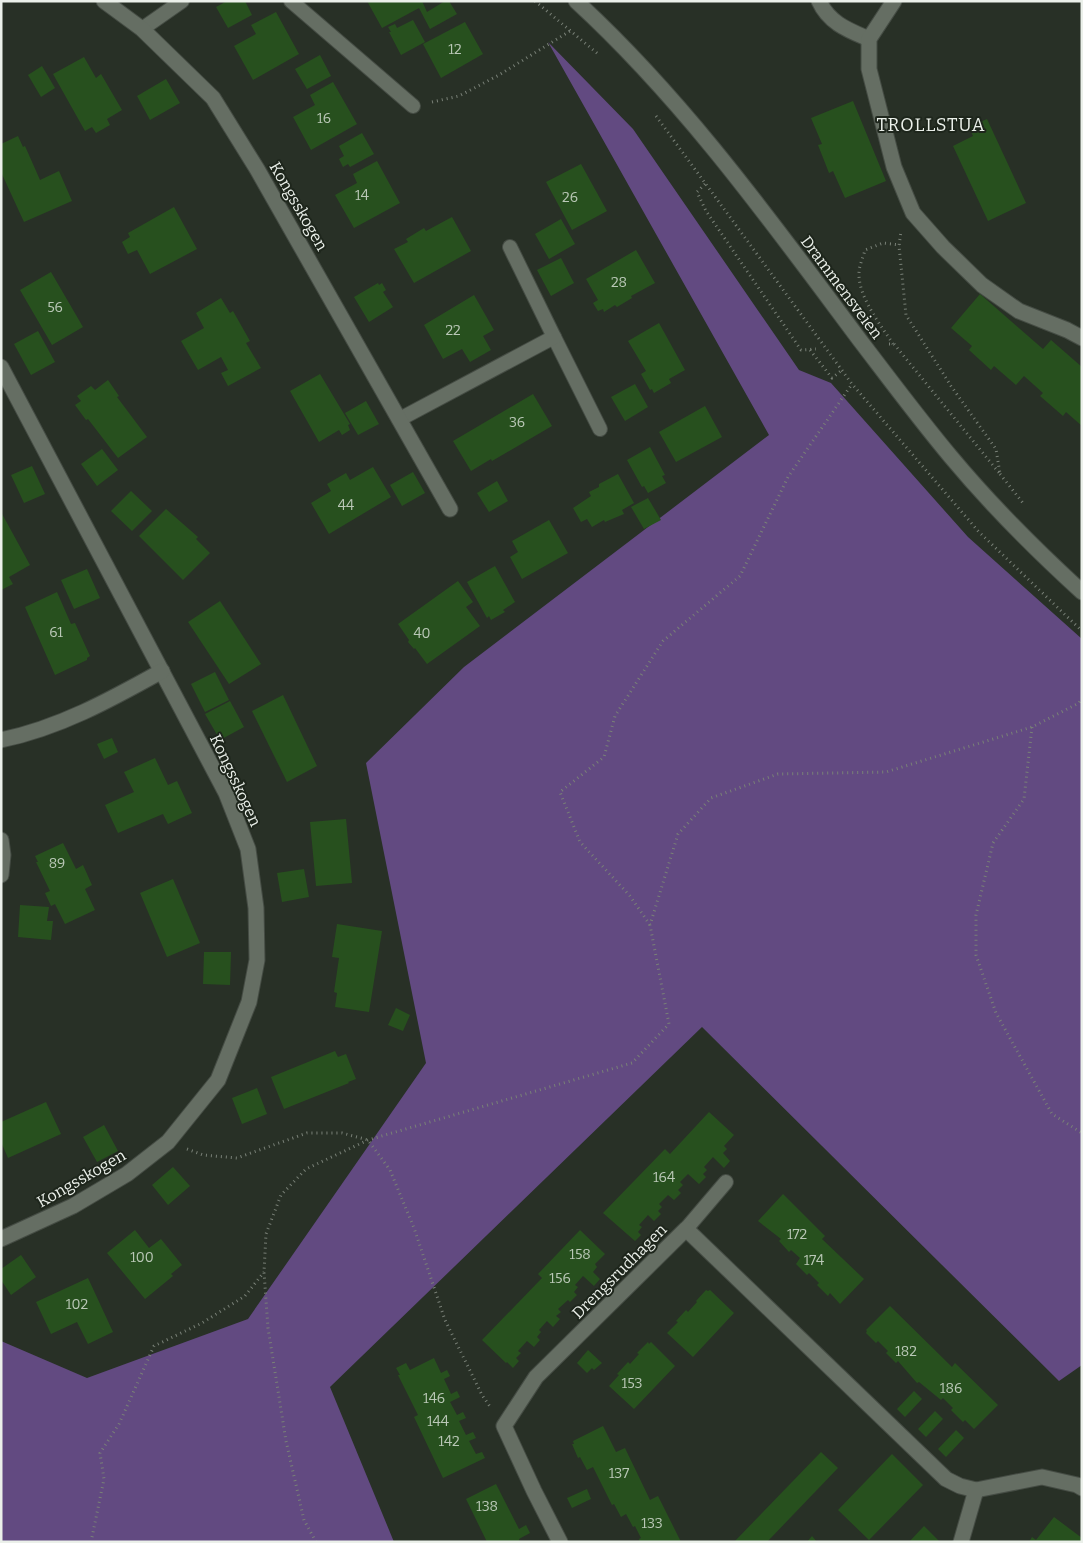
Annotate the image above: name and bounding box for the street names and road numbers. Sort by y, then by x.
street label: Kongsskogen [265,158,332,254]
street label: Drammensveien [797,232,886,342]
street label: Kongsskogen [206,731,265,829]
street label: Kongsskogen [33,1145,129,1212]
street label: Drengsrudhagen [568,1220,671,1323]

